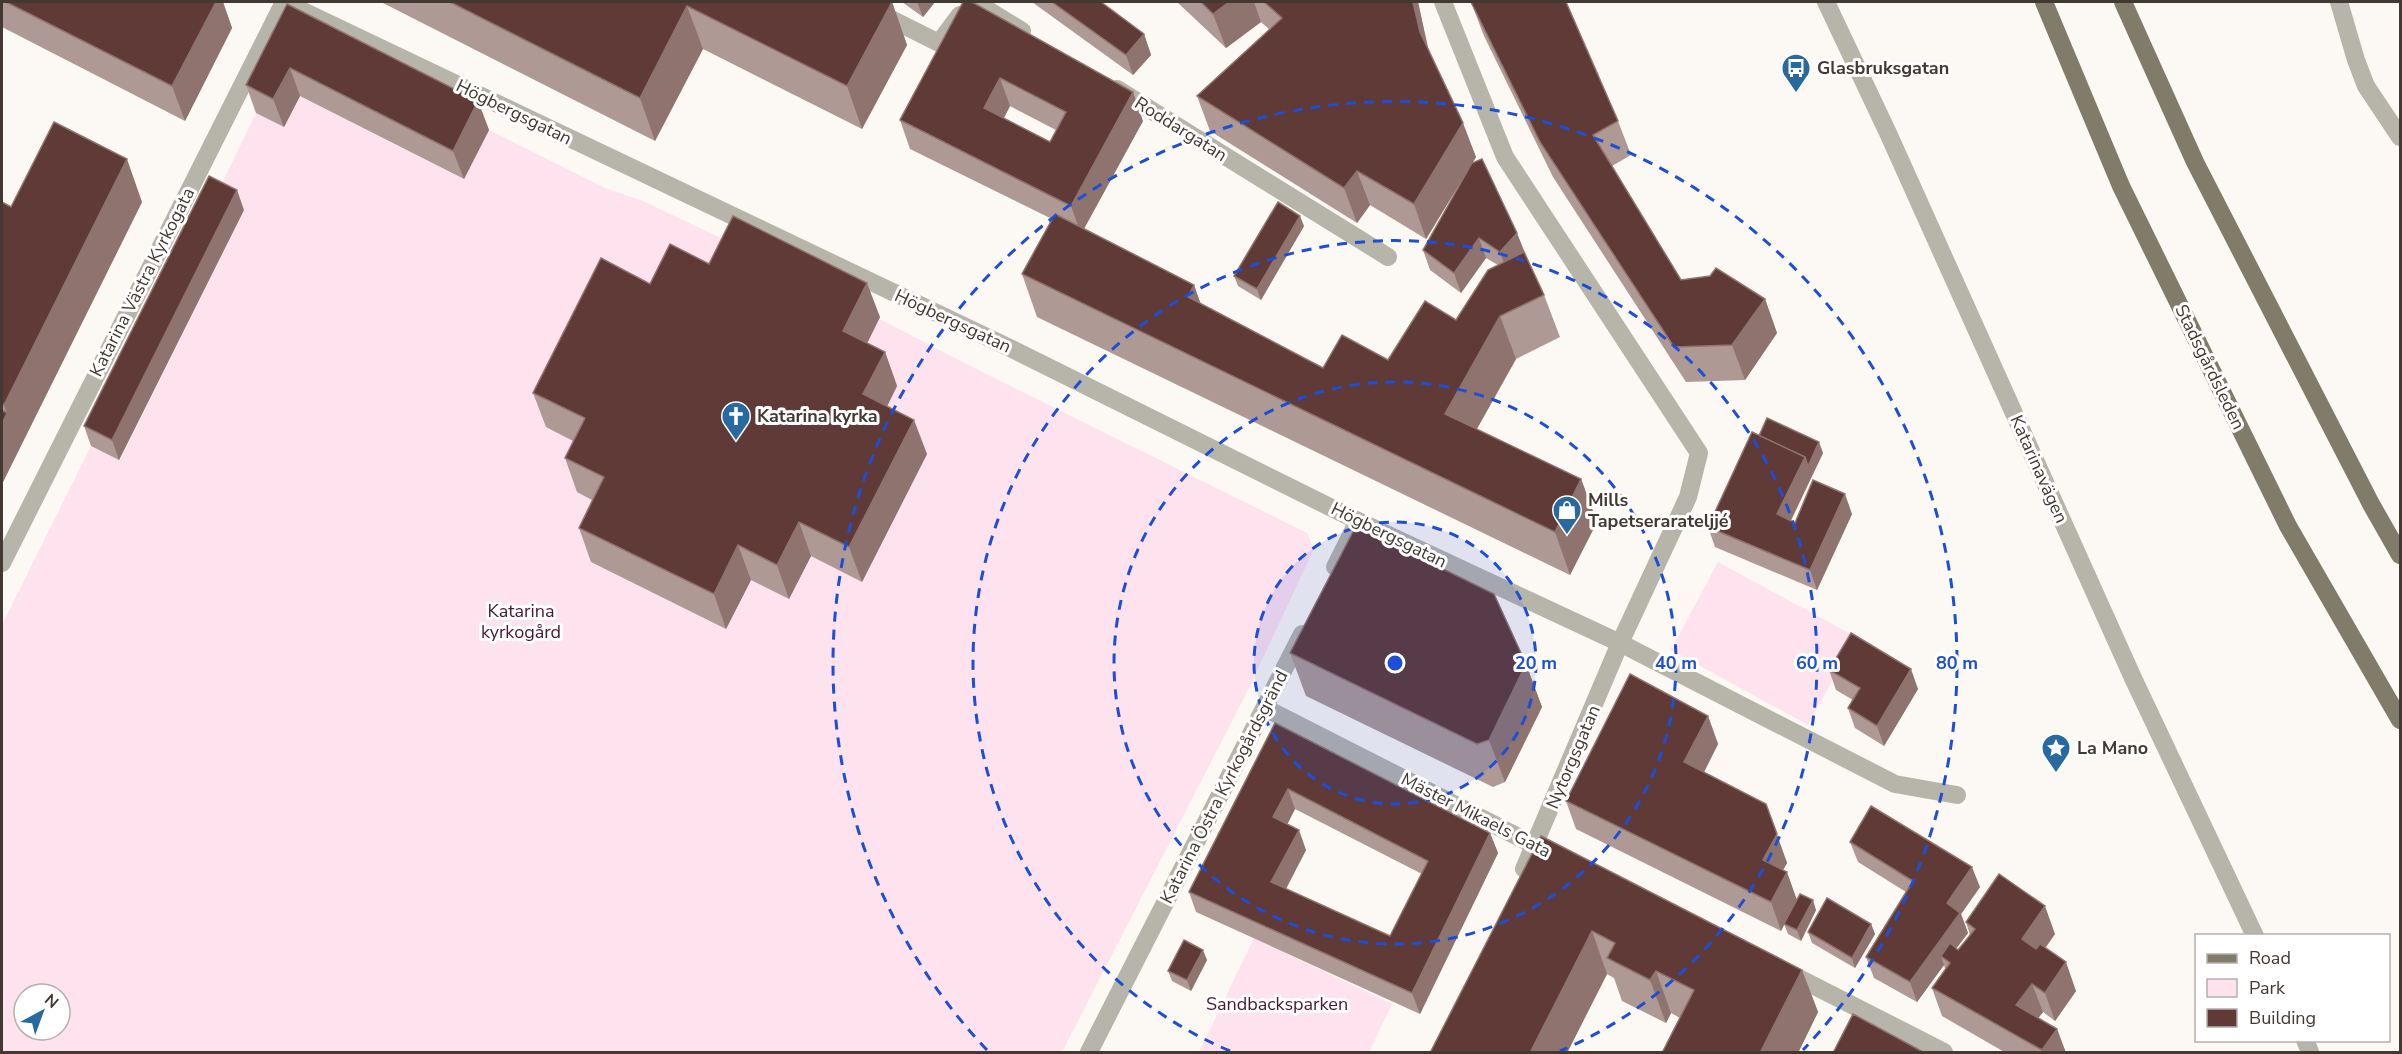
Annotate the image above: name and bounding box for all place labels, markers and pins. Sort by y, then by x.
bus stop icon: Glasbruksgatan [1780,52,1812,94]
place label: Glasbruksgatan [1817,56,1949,80]
church icon: Katarina kyrka [720,400,752,442]
place label: Katarina kyrka [757,404,878,428]
place label: Mills Tapetserarateljjé [1588,488,1729,533]
shop icon: Mills Tapetserarateljjé [1551,494,1583,536]
centre of rings [1385,653,1405,673]
place icon: La Mano [2040,732,2072,774]
place label: La Mano [2077,736,2148,760]

